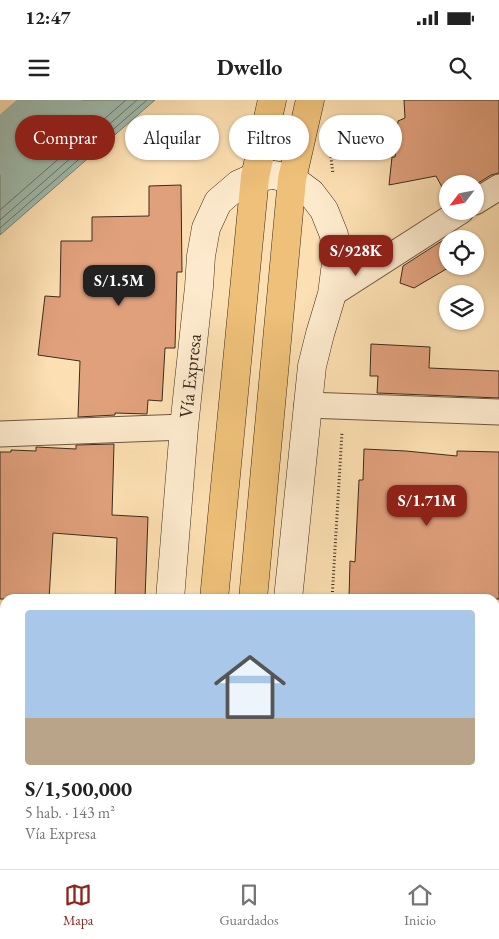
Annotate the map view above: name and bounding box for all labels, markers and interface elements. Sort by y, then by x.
text: 12:47 [25,5,71,30]
text: Dwello [217,53,282,82]
icon: menu [25,54,53,82]
icon: search [446,54,474,82]
chip: Comprar [15,115,115,160]
chip: Alquilar [125,115,219,160]
chip: Filtros [229,115,309,160]
chip: Nuevo [319,115,402,160]
north arrow [439,175,484,220]
map controls [439,175,484,330]
button: locate [439,230,484,275]
pin: S/928K [315,234,397,277]
text: S/928K [330,240,382,261]
pin: S/1.5M [78,264,160,307]
text: S/1.5M [94,270,144,291]
button: layers [439,285,484,330]
street label: Vía Expresa [173,332,206,419]
pin: S/1.71M [381,484,473,527]
text: S/1.71M [398,490,456,511]
icon: home [205,642,295,732]
text: S/1,500,000 [25,775,132,802]
text: 5 hab. · 143 m² [25,802,115,823]
text: Vía Expresa [25,823,96,844]
tab: Mapa [63,881,93,929]
tab: Guardados [219,881,278,929]
tab: Inicio [404,881,436,929]

